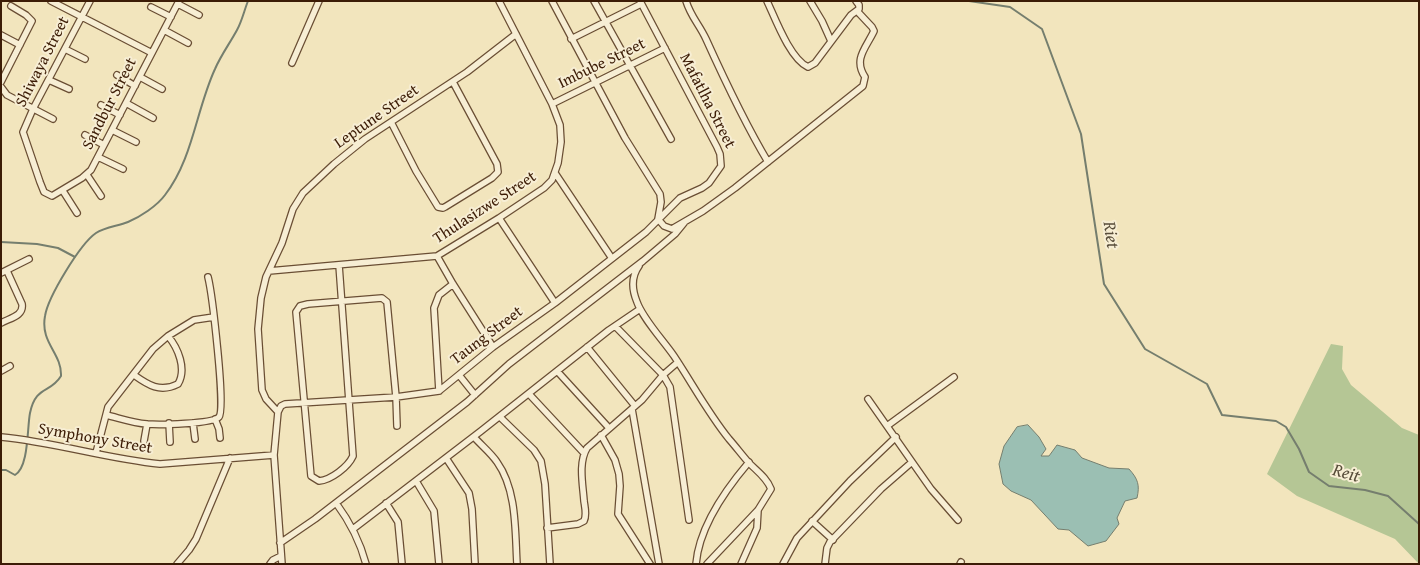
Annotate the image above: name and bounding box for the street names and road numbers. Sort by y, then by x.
street label: Shiwaya Street [12,13,74,111]
street label: Imbube Street [555,35,649,93]
street label: Mafatlha Street [675,50,739,152]
street label: Sandbur Street [79,55,141,153]
street label: Leptune Street [331,81,423,153]
street label: Thulasizwe Street [430,168,540,248]
street label: Taung Street [447,303,527,369]
street label: Symphony Street [36,420,154,458]

